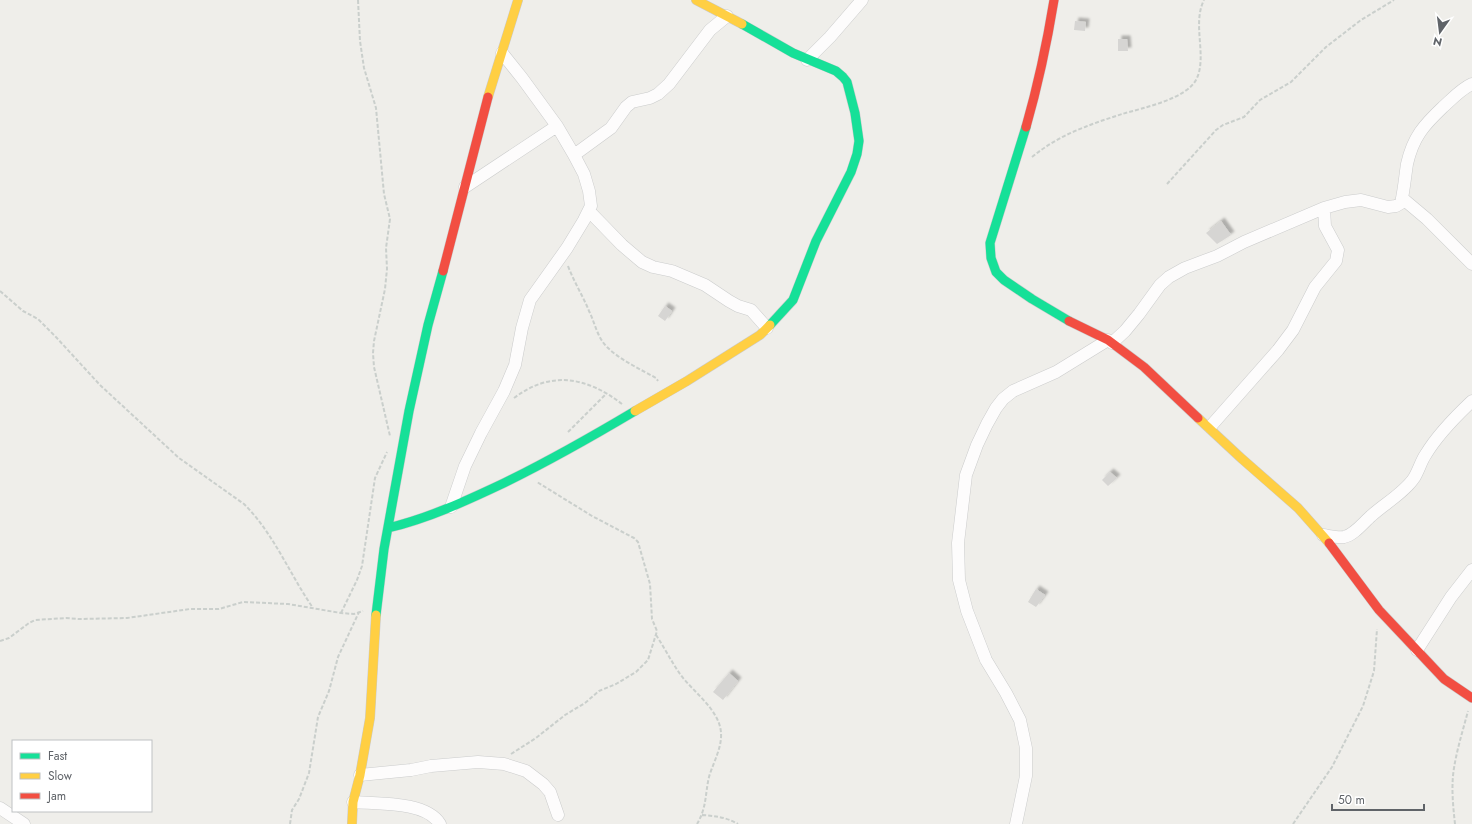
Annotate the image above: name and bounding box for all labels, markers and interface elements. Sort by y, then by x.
north arrow [1420,12,1460,52]
text: N [1431,33,1444,51]
legend [12,740,152,812]
text: Fast [48,747,67,765]
text: Slow [48,767,73,785]
scale bar [1332,786,1424,812]
text: Jam [46,787,66,805]
text: 50 m [1338,791,1365,809]

